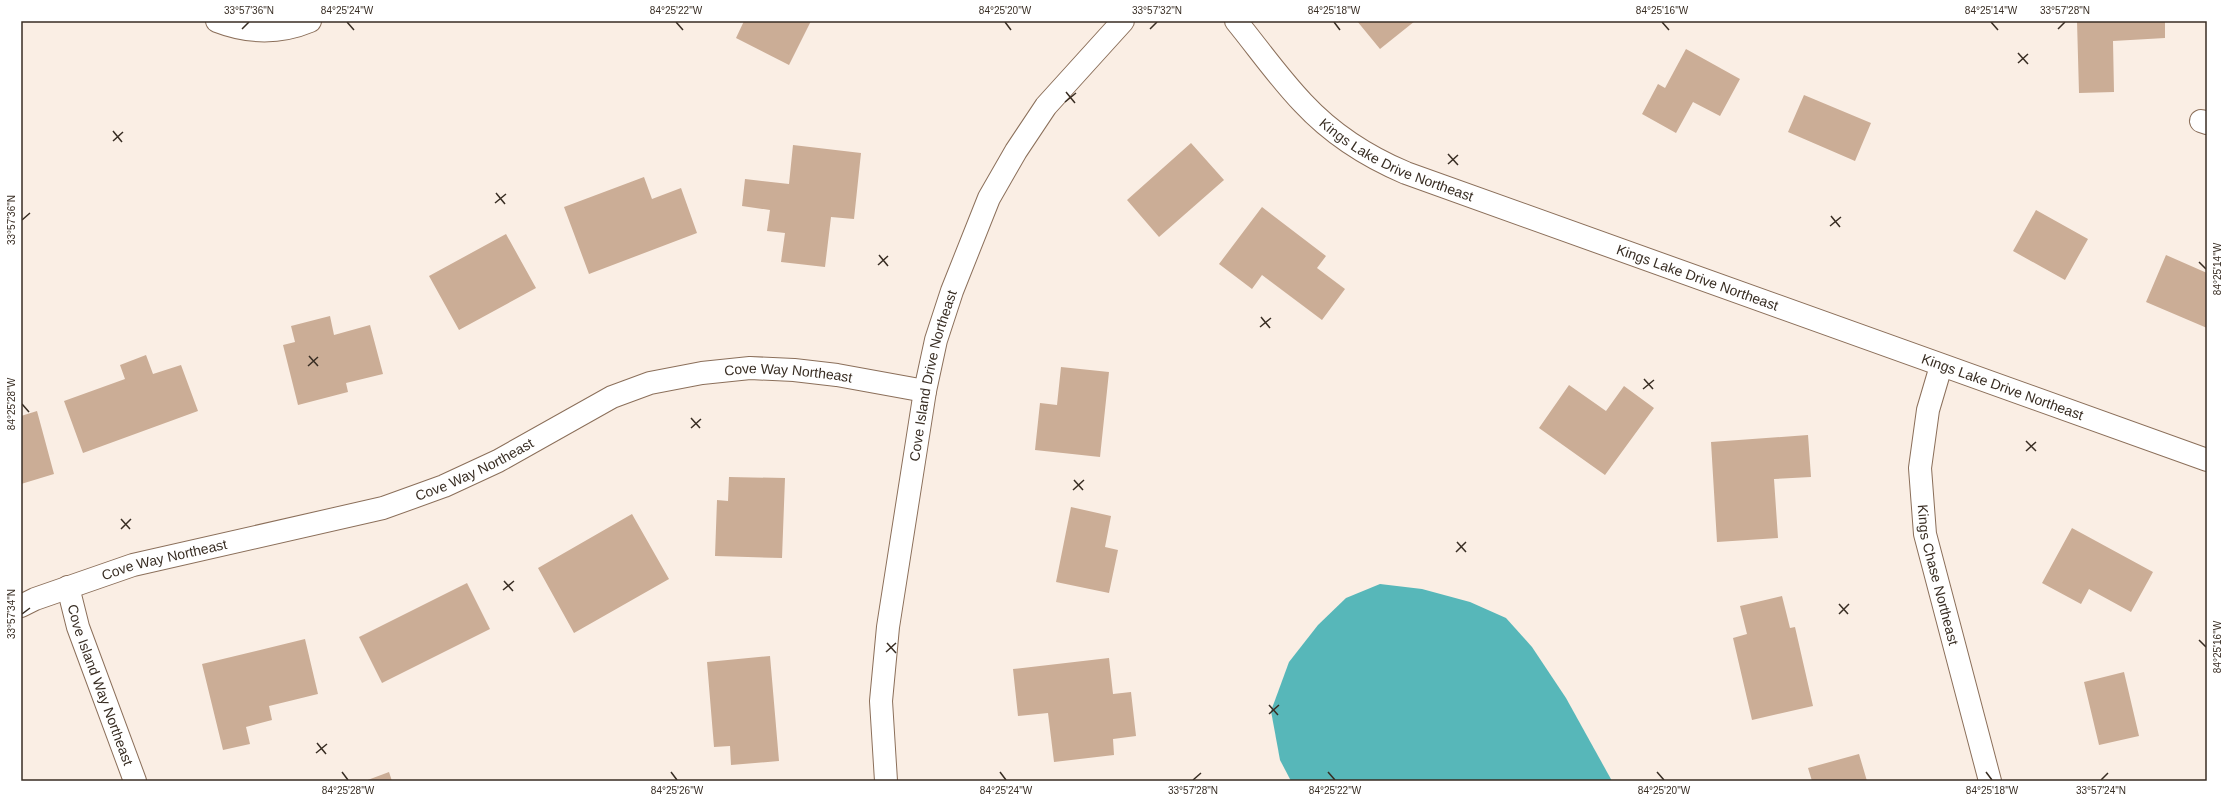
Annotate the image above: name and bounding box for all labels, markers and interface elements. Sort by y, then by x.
text: 33°57'36"N [224,5,274,16]
text: 84°25'24"W [321,5,374,16]
text: 84°25'22"W [650,5,703,16]
text: 84°25'20"W [979,5,1032,16]
text: 33°57'32"N [1132,5,1182,16]
text: 84°25'18"W [1308,5,1361,16]
text: 84°25'16"W [1636,5,1689,16]
text: 84°25'14"W [1965,5,2018,16]
text: 33°57'28"N [2040,5,2090,16]
street label: Kings Lake Drive Northeast [1316,115,1476,205]
text: 33°57'36"N [6,195,17,245]
street label: Kings Lake Drive Northeast [1615,241,1781,314]
text: 84°25'14"W [2212,242,2223,295]
street label: Cove Island Drive Northeast [906,288,960,462]
street label: Kings Lake Drive Northeast [1920,350,2086,423]
street label: Cove Way Northeast [723,360,854,386]
text: 84°25'28"W [6,377,17,430]
street label: Cove Way Northeast [413,435,536,504]
street label: Kings Chase Northeast [1915,504,1962,647]
street label: Cove Way Northeast [99,536,228,583]
text: 33°57'34"N [6,589,17,639]
street label: Cove Island Way Northeast [65,602,136,768]
text: 84°25'16"W [2212,620,2223,673]
text: 84°25'28"W [322,785,375,796]
text: 84°25'26"W [651,785,704,796]
text: 84°25'24"W [980,785,1033,796]
text: 33°57'28"N [1168,785,1218,796]
text: 84°25'22"W [1309,785,1362,796]
text: 84°25'20"W [1638,785,1691,796]
text: 84°25'18"W [1966,785,2019,796]
text: 33°57'24"N [2076,785,2126,796]

